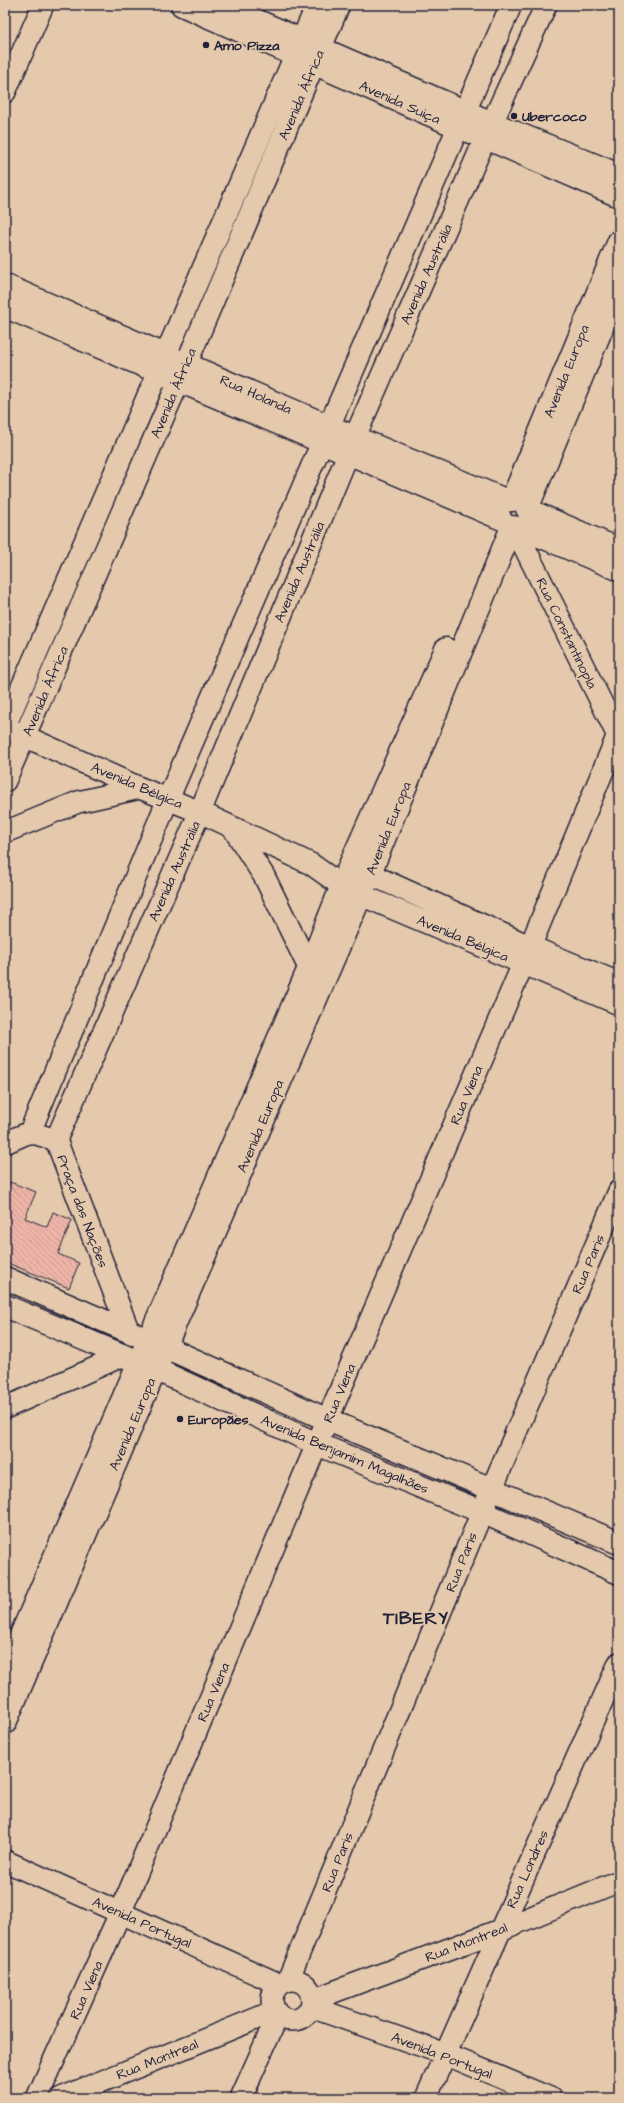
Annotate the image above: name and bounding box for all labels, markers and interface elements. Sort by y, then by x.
place label: Amo Pizza [214,36,280,56]
marker: Amo Pizza [201,40,211,50]
street label: Avenida África [274,47,330,143]
street label: Avenida Suiça [356,76,443,130]
place label: Ubercoco [522,107,587,127]
marker: Ubercoco [509,111,519,121]
street label: Avenida Austrália [396,221,458,328]
street label: Avenida Europa [539,322,595,421]
street label: Avenida África [146,345,202,441]
street label: Rua Holanda [216,370,295,420]
street label: Avenida Austrália [270,519,330,626]
street label: Rua Constantinopla [531,575,602,692]
street label: Avenida África [18,643,74,739]
street label: Avenida Bélgica [88,758,186,814]
street label: Avenida Europa [361,779,417,878]
street label: Avenida Austrália [144,818,206,925]
street label: Avenida Bélgica [414,911,512,967]
street label: Rua Viena [446,1063,488,1128]
street label: Avenida Europa [232,1077,289,1176]
street label: Praça das Nações [51,1152,113,1271]
street label: Rua Paris [567,1232,610,1297]
street label: Rua Viena [319,1361,361,1426]
street label: Avenida Europa [104,1375,161,1474]
place label: Europães [188,1410,249,1430]
street label: Avenida Benjamim Magalhães [258,1410,432,1499]
marker: Europães [175,1414,185,1424]
street label: Rua Paris [441,1530,483,1595]
district label: TIBERY [382,1606,449,1631]
street label: Rua Viena [193,1660,235,1725]
street label: Rua Londres [502,1827,554,1912]
street label: Rua Paris [317,1830,359,1895]
street label: Avenida Portugal [89,1892,194,1954]
street label: Rua Montreal [422,1918,510,1968]
street label: Rua Viena [65,1958,109,2023]
street label: Avenida Portugal [388,2027,495,2084]
street label: Rua Montreal [113,2034,201,2085]

